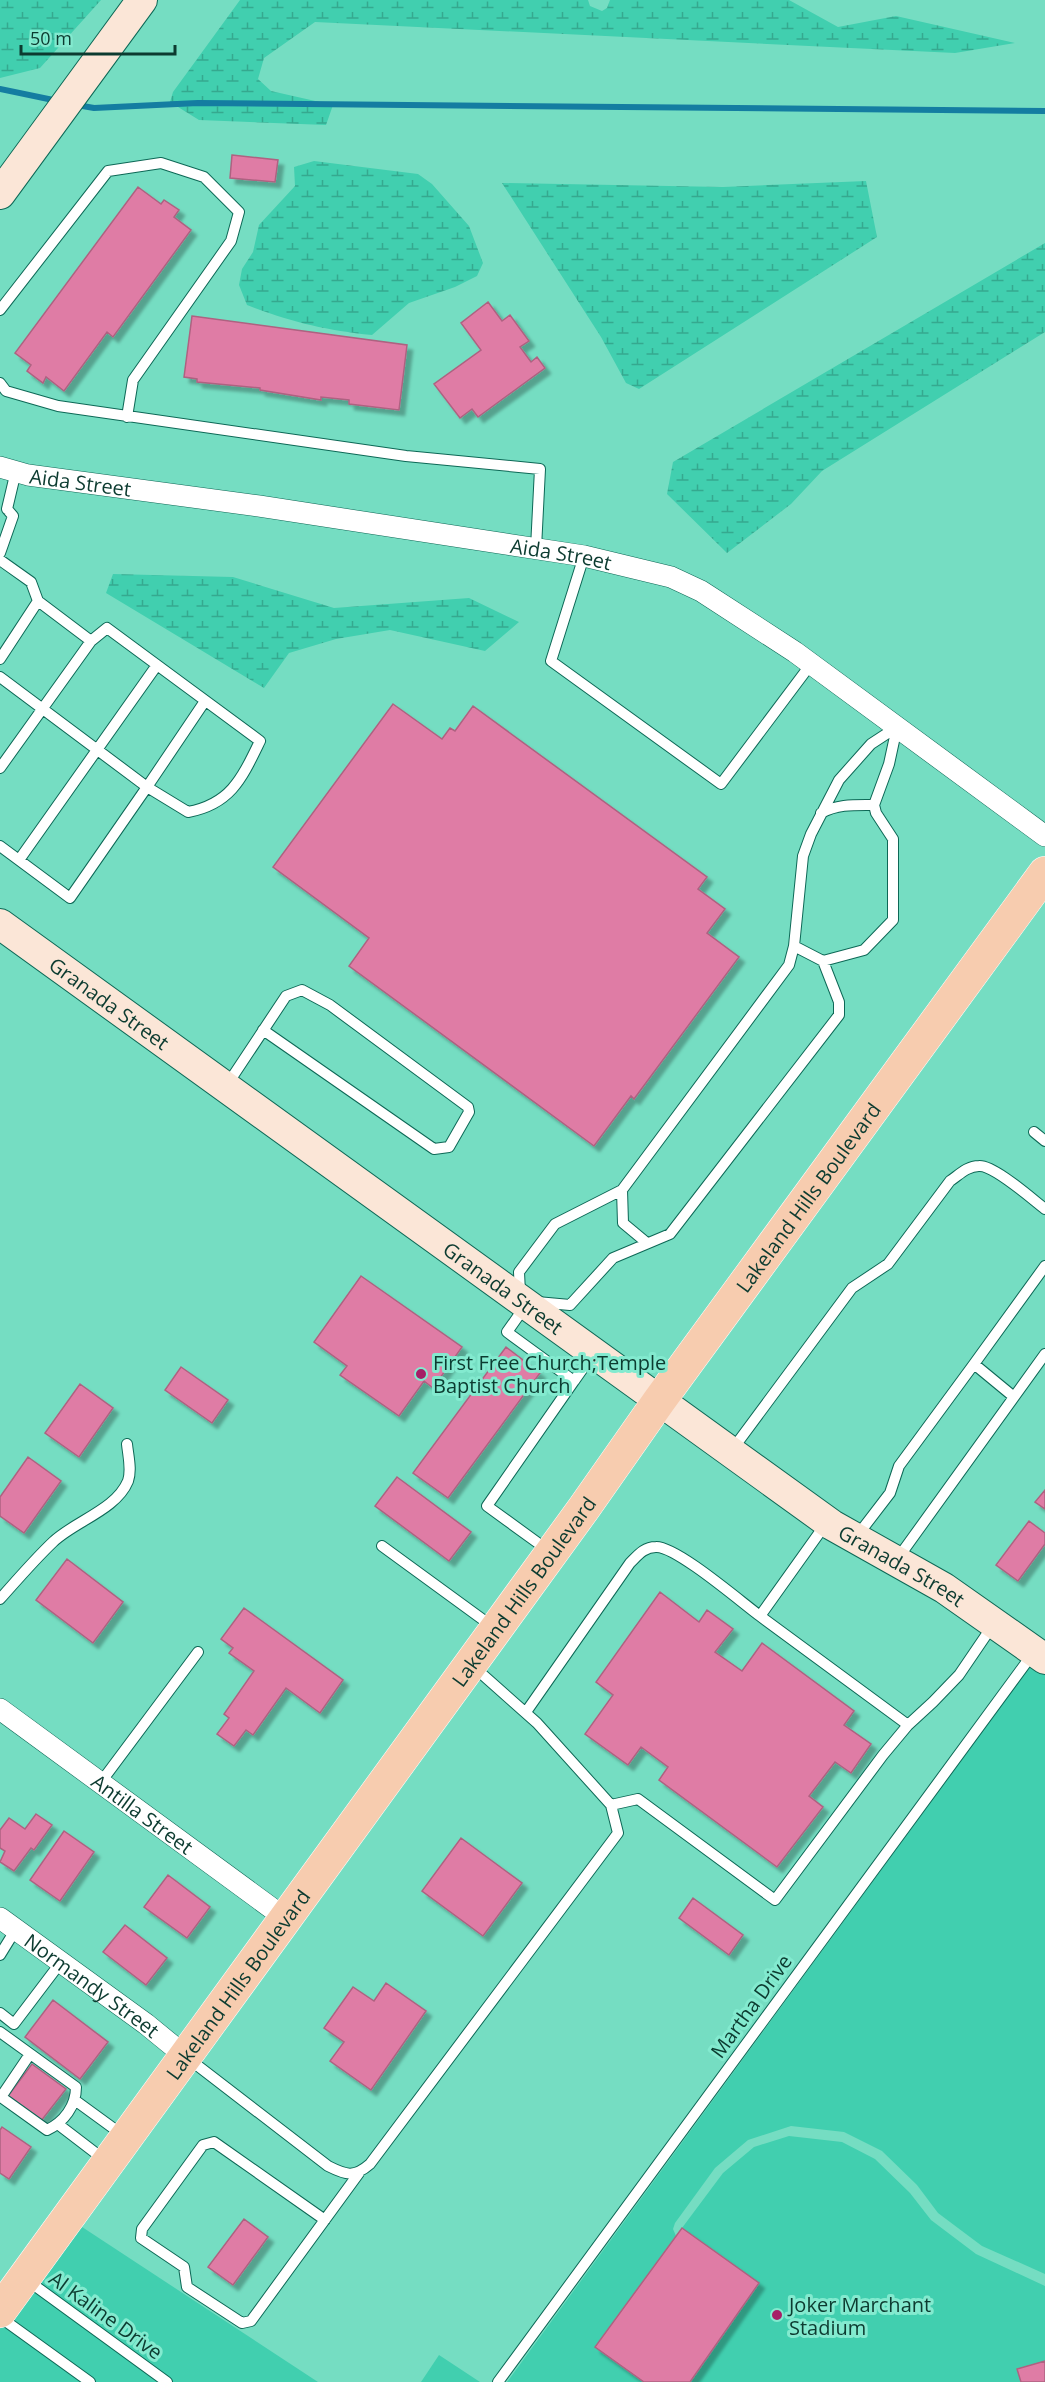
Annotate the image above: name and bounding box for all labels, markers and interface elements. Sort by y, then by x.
scale bar [21,18,176,56]
text: 50 m [30,26,72,50]
street label: Aida Street [28,462,133,502]
street label: Aida Street [509,531,614,576]
street label: Granada Street [44,951,175,1055]
street label: Lakeland Hills Boulevard [730,1097,886,1298]
street label: Granada Street [438,1235,569,1340]
place label: First Free Church;Temple Baptist Church [433,1349,666,1399]
marker: First Free Church;Temple Baptist Church [414,1367,428,1381]
street label: Lakeland Hills Boulevard [445,1491,602,1692]
street label: Granada Street [834,1518,971,1612]
street label: Antilla Street [87,1767,199,1860]
street label: Lakeland Hills Boulevard [159,1884,316,2085]
street label: Normandy Street [19,1927,165,2043]
street label: Martha Drive [704,1949,798,2063]
street label: Al Kaline Drive [44,2265,168,2365]
place label: Joker Marchant Stadium [787,2291,931,2341]
marker: Joker Marchant Stadium [770,2308,784,2322]

